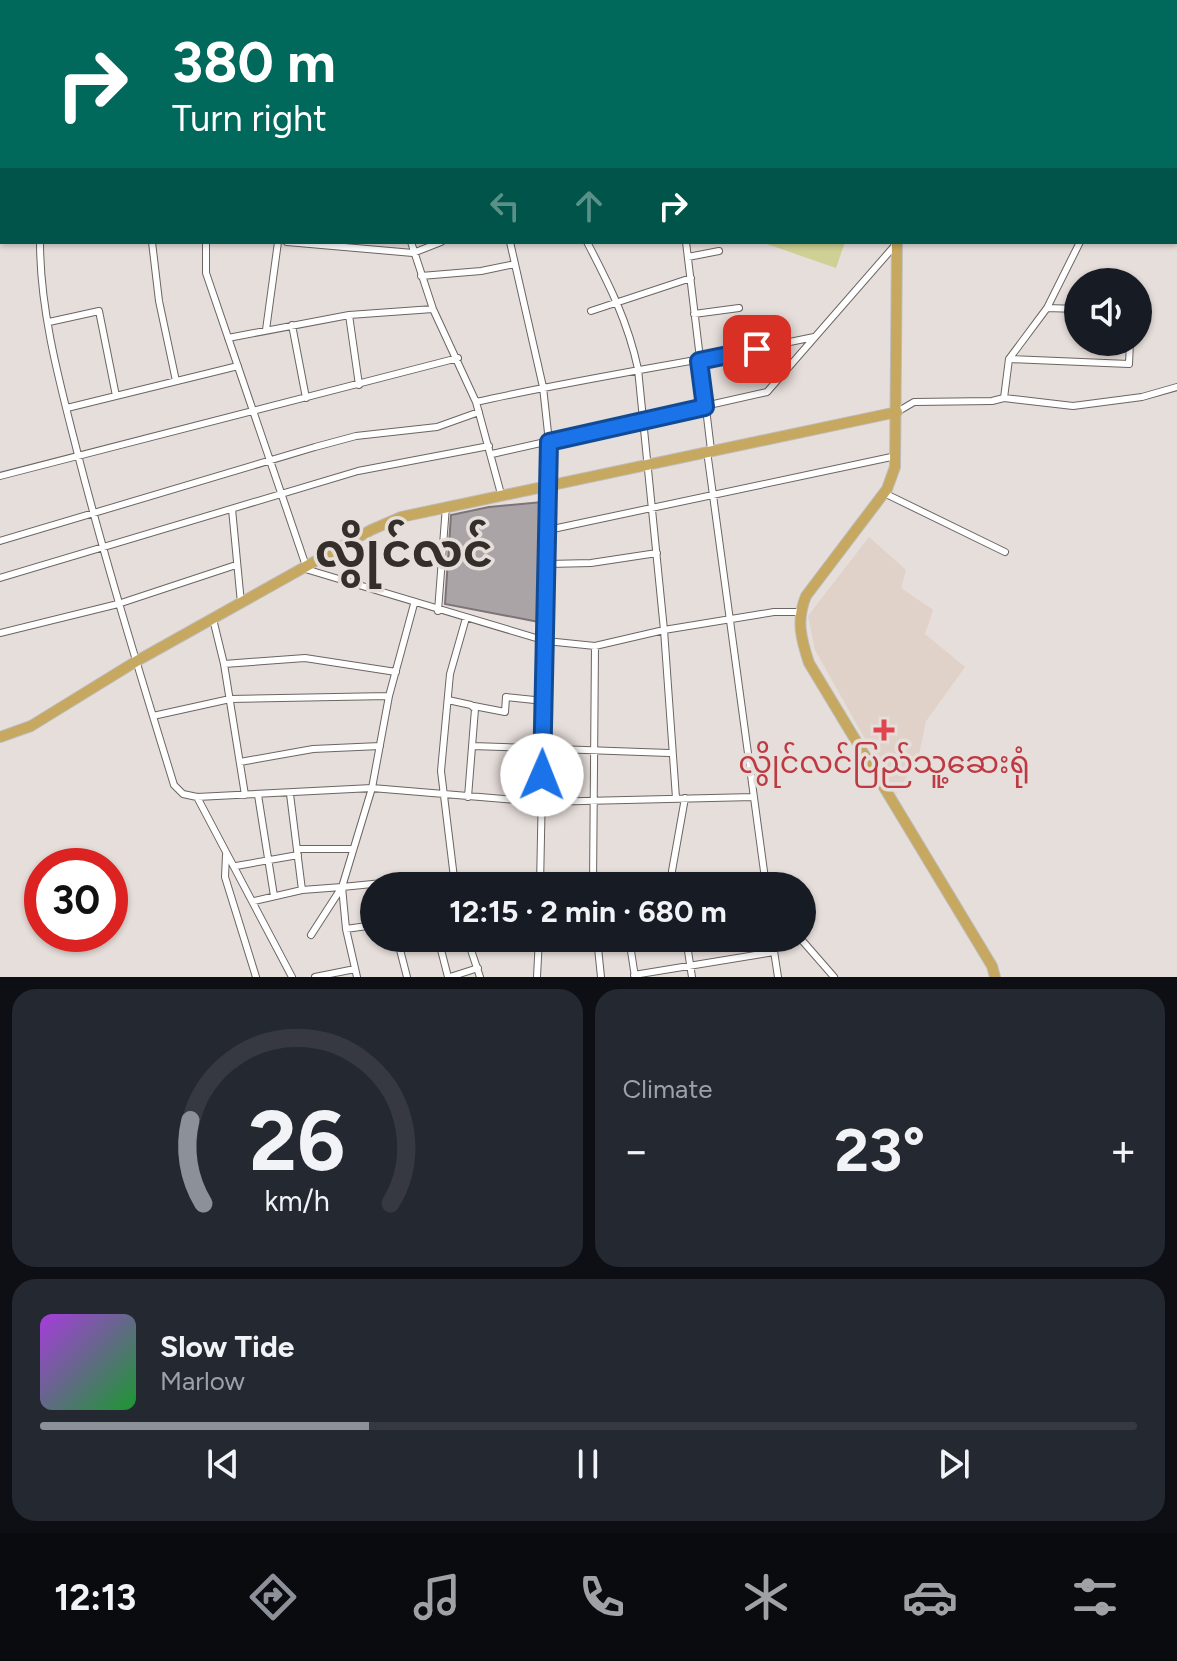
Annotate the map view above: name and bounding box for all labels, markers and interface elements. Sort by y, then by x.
text: 380 m [172,29,336,96]
icon: right [40,32,144,136]
text: Turn right [172,97,327,140]
icon: left [483,184,527,228]
icon: ahead [567,184,611,228]
icon: right [651,184,695,228]
map controls [1064,268,1152,356]
button: sound [1064,268,1152,356]
pin [723,315,791,383]
icon: arrive [735,327,779,371]
district label: လွိုင်လင် [315,519,493,589]
marker: လွိုင်လင်ပြည်သူ့ဆေးရုံ [873,719,895,741]
position arrow [500,733,584,817]
place label: လွိုင်လင်ပြည်သူ့ဆေးရုံ [738,741,1030,788]
speed limit sign: 30 [24,848,128,952]
text: 12:15 · 2 min · 680 m [449,893,727,930]
text: Climate [623,1073,712,1105]
text: 26 [249,1091,345,1191]
text: 23° [834,1114,925,1186]
text: − [623,1124,650,1177]
text: + [1110,1124,1137,1177]
text: km/h [265,1184,330,1218]
text: Slow Tide [160,1328,294,1365]
text: Marlow [160,1365,245,1397]
icon: previous [201,1442,245,1486]
icon: pause [566,1442,610,1486]
icon: next [932,1442,976,1486]
icon: directions [245,1569,301,1625]
icon: music [409,1569,465,1625]
icon: phone [574,1569,630,1625]
icon: climate [738,1569,794,1625]
icon: car [902,1569,958,1625]
icon: filters [1067,1569,1123,1625]
text: 12:13 [54,1576,136,1619]

